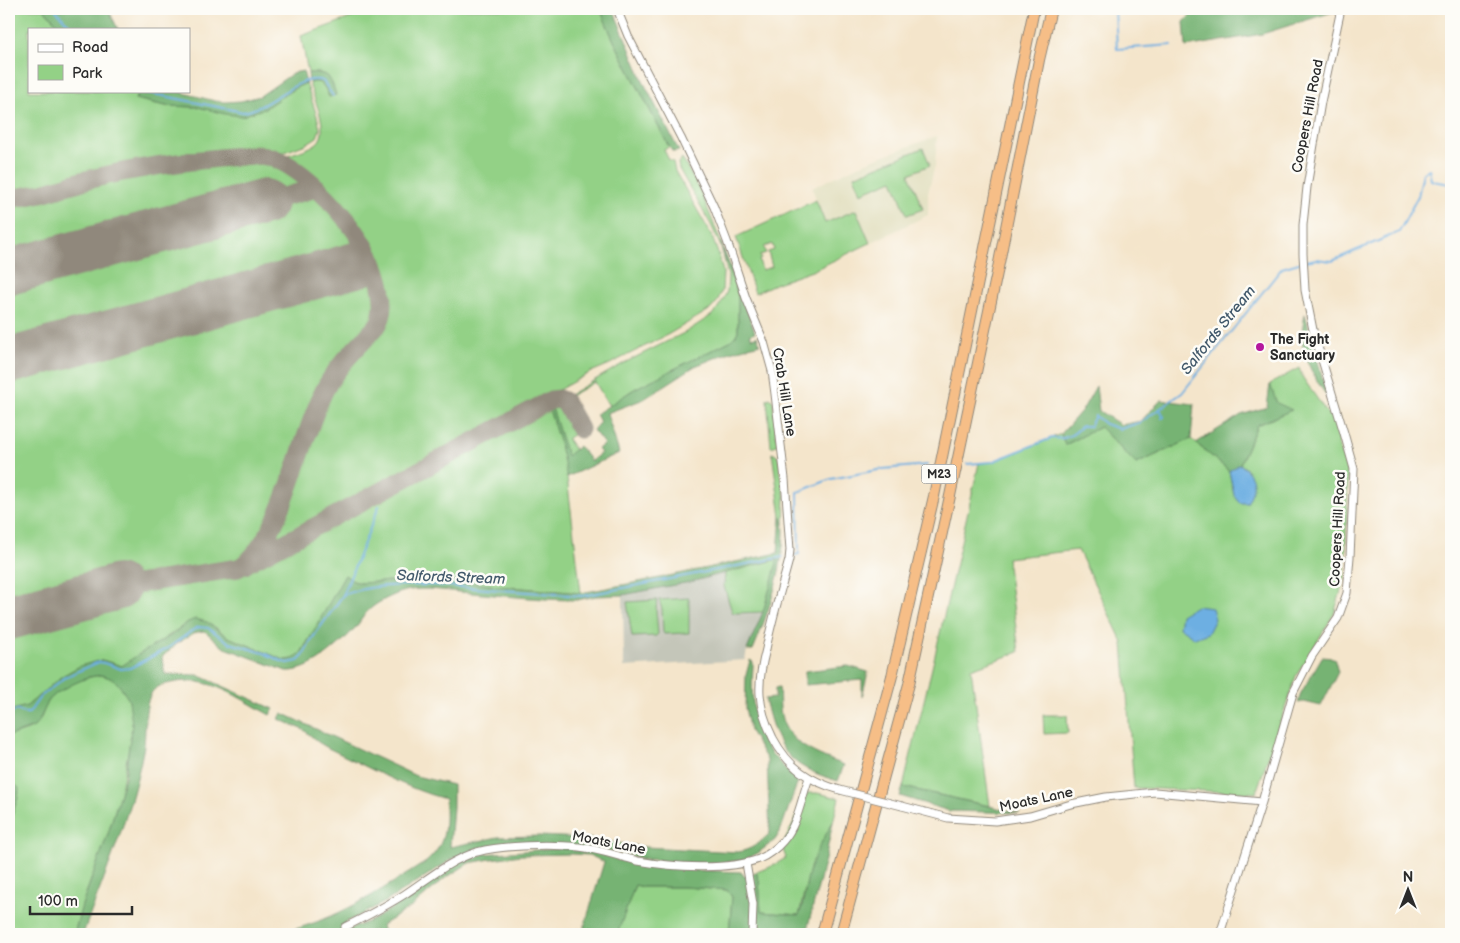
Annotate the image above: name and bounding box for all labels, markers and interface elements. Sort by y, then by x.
legend [28,28,190,92]
text: Road [72,38,108,57]
street label: Coopers Hill Road [1288,58,1327,174]
text: Park [72,64,103,83]
water label: Salfords Stream [1177,282,1260,379]
place label: The Fight Sanctuary [1270,331,1335,364]
marker: The Fight Sanctuary [1254,341,1266,353]
street label: Crab Hill Lane [769,346,800,438]
road number: M23 [922,464,956,484]
street label: Coopers Hill Road [1326,471,1349,587]
water label: Salfords Stream [396,566,506,589]
street label: Moats Lane [998,783,1074,816]
street label: Moats Lane [571,827,647,858]
north arrow [1382,866,1432,916]
text: N [1403,869,1413,886]
scale bar [30,883,132,915]
text: 100 m [38,892,78,911]

